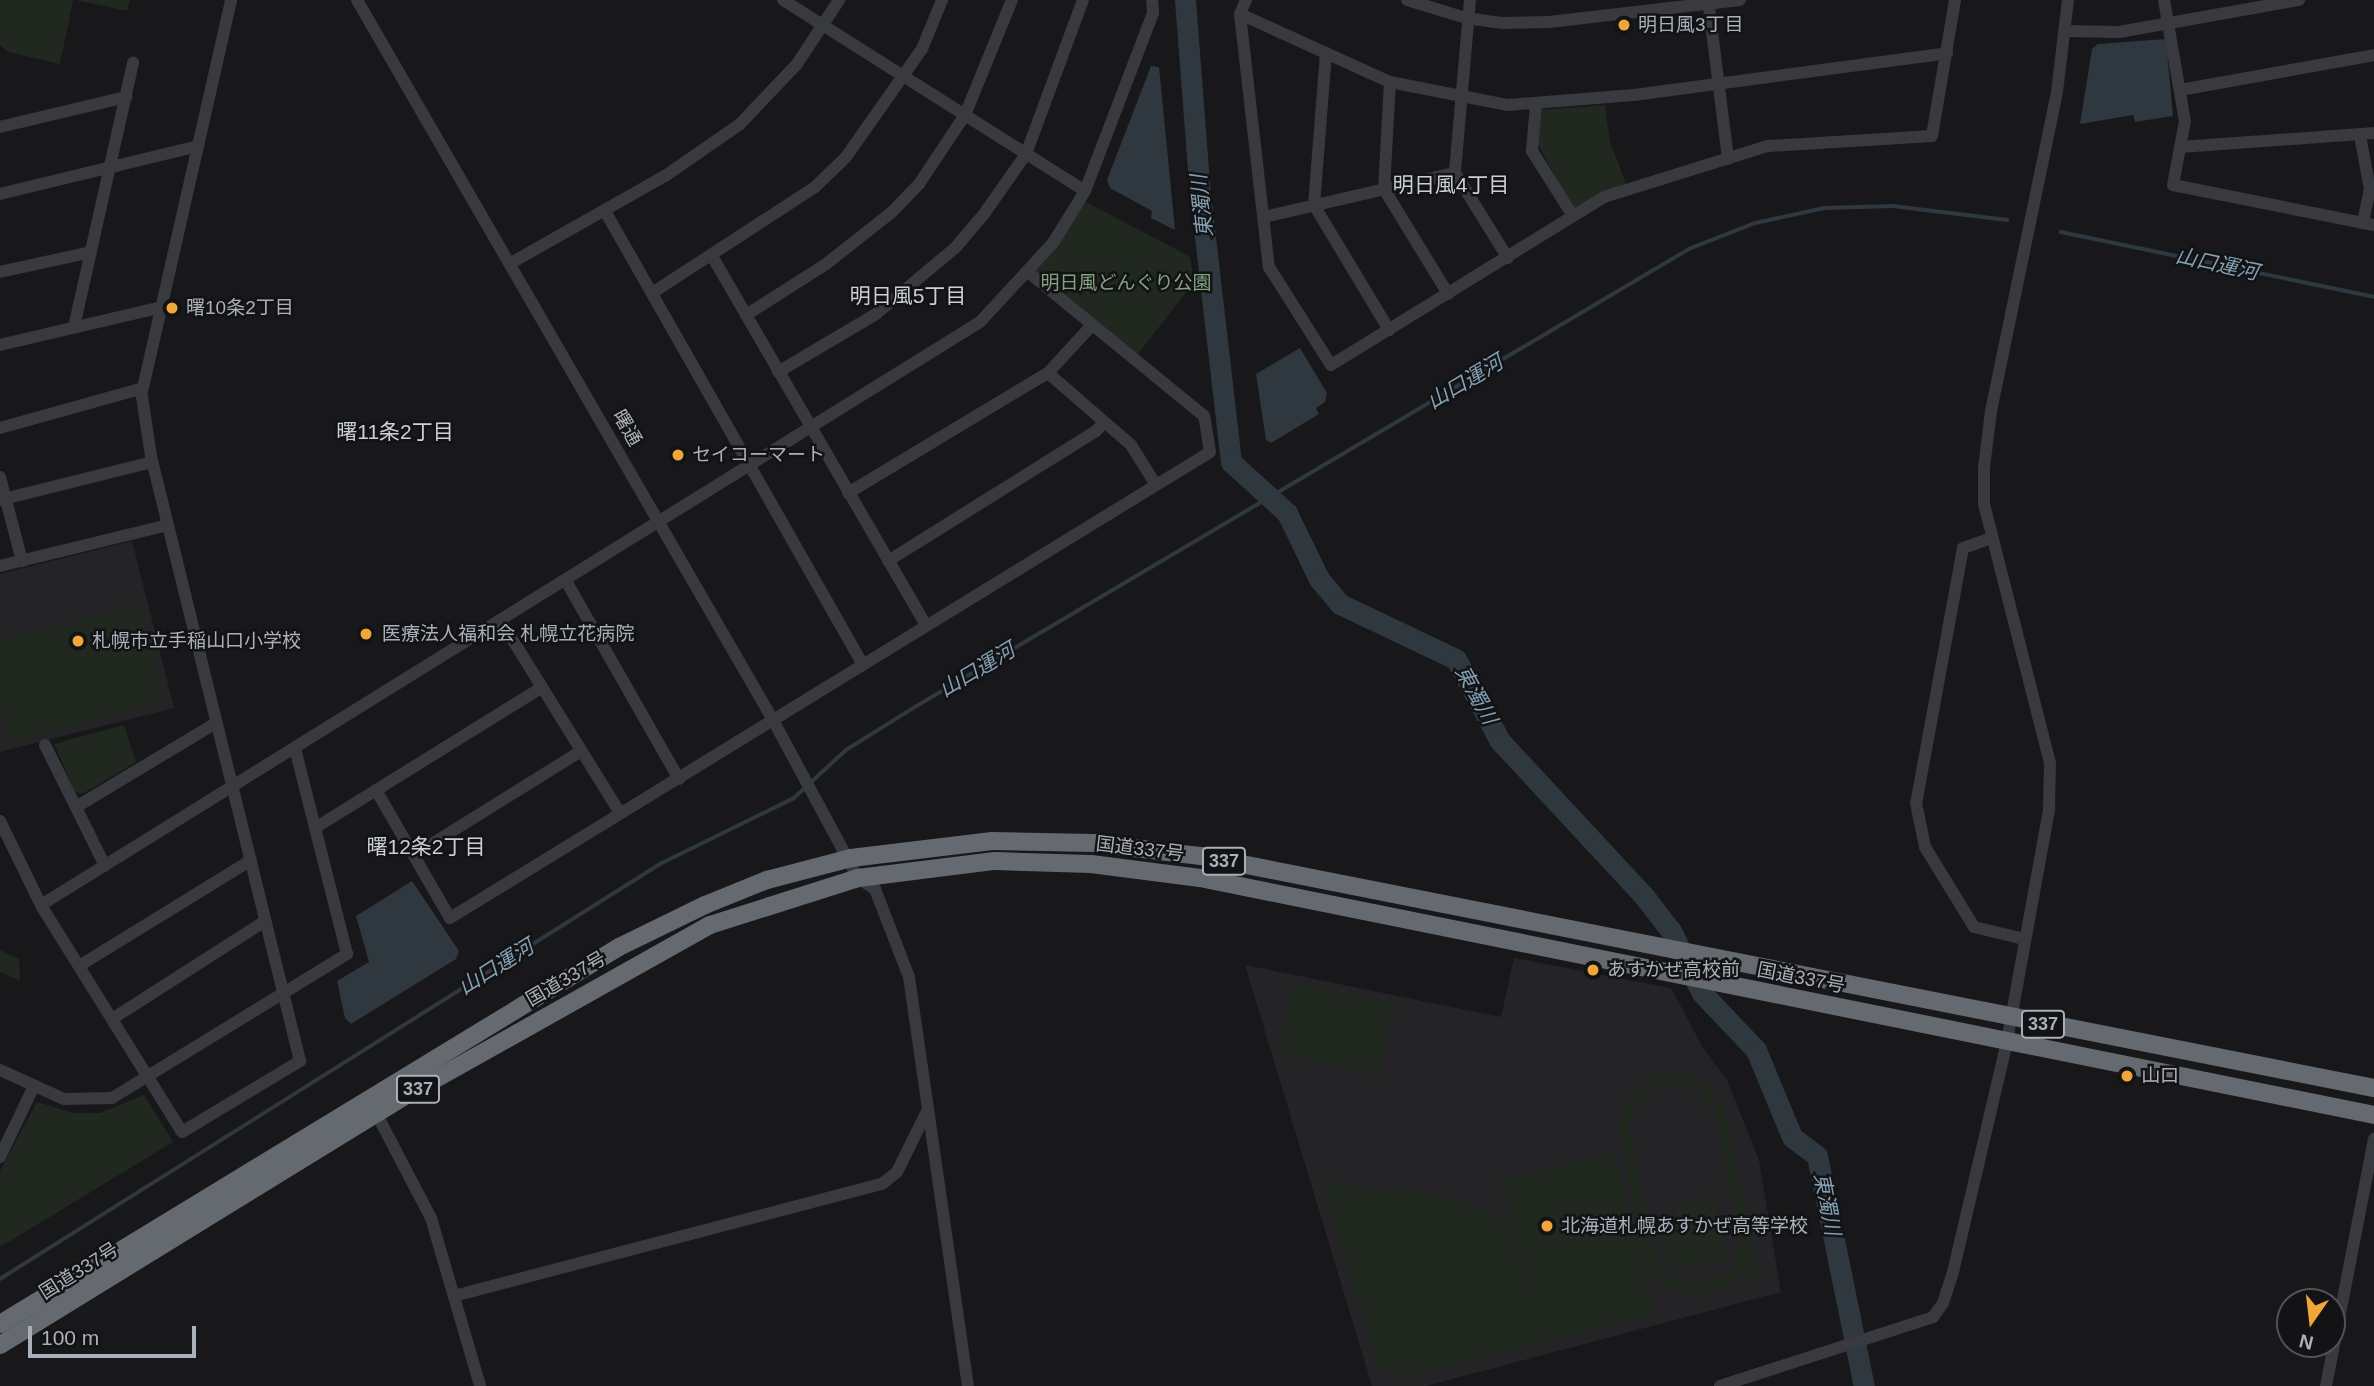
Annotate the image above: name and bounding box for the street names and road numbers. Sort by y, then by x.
street label: 曙通 [608,406,646,450]
street label: 国道337号 [1095,832,1185,866]
road number: 337 [1201,846,1247,876]
street label: 国道337号 [522,947,610,1011]
street label: 国道337号 [1755,958,1847,998]
road number: 337 [2020,1009,2066,1038]
road number: 337 [395,1074,441,1104]
street label: 国道337号 [35,1238,123,1304]

